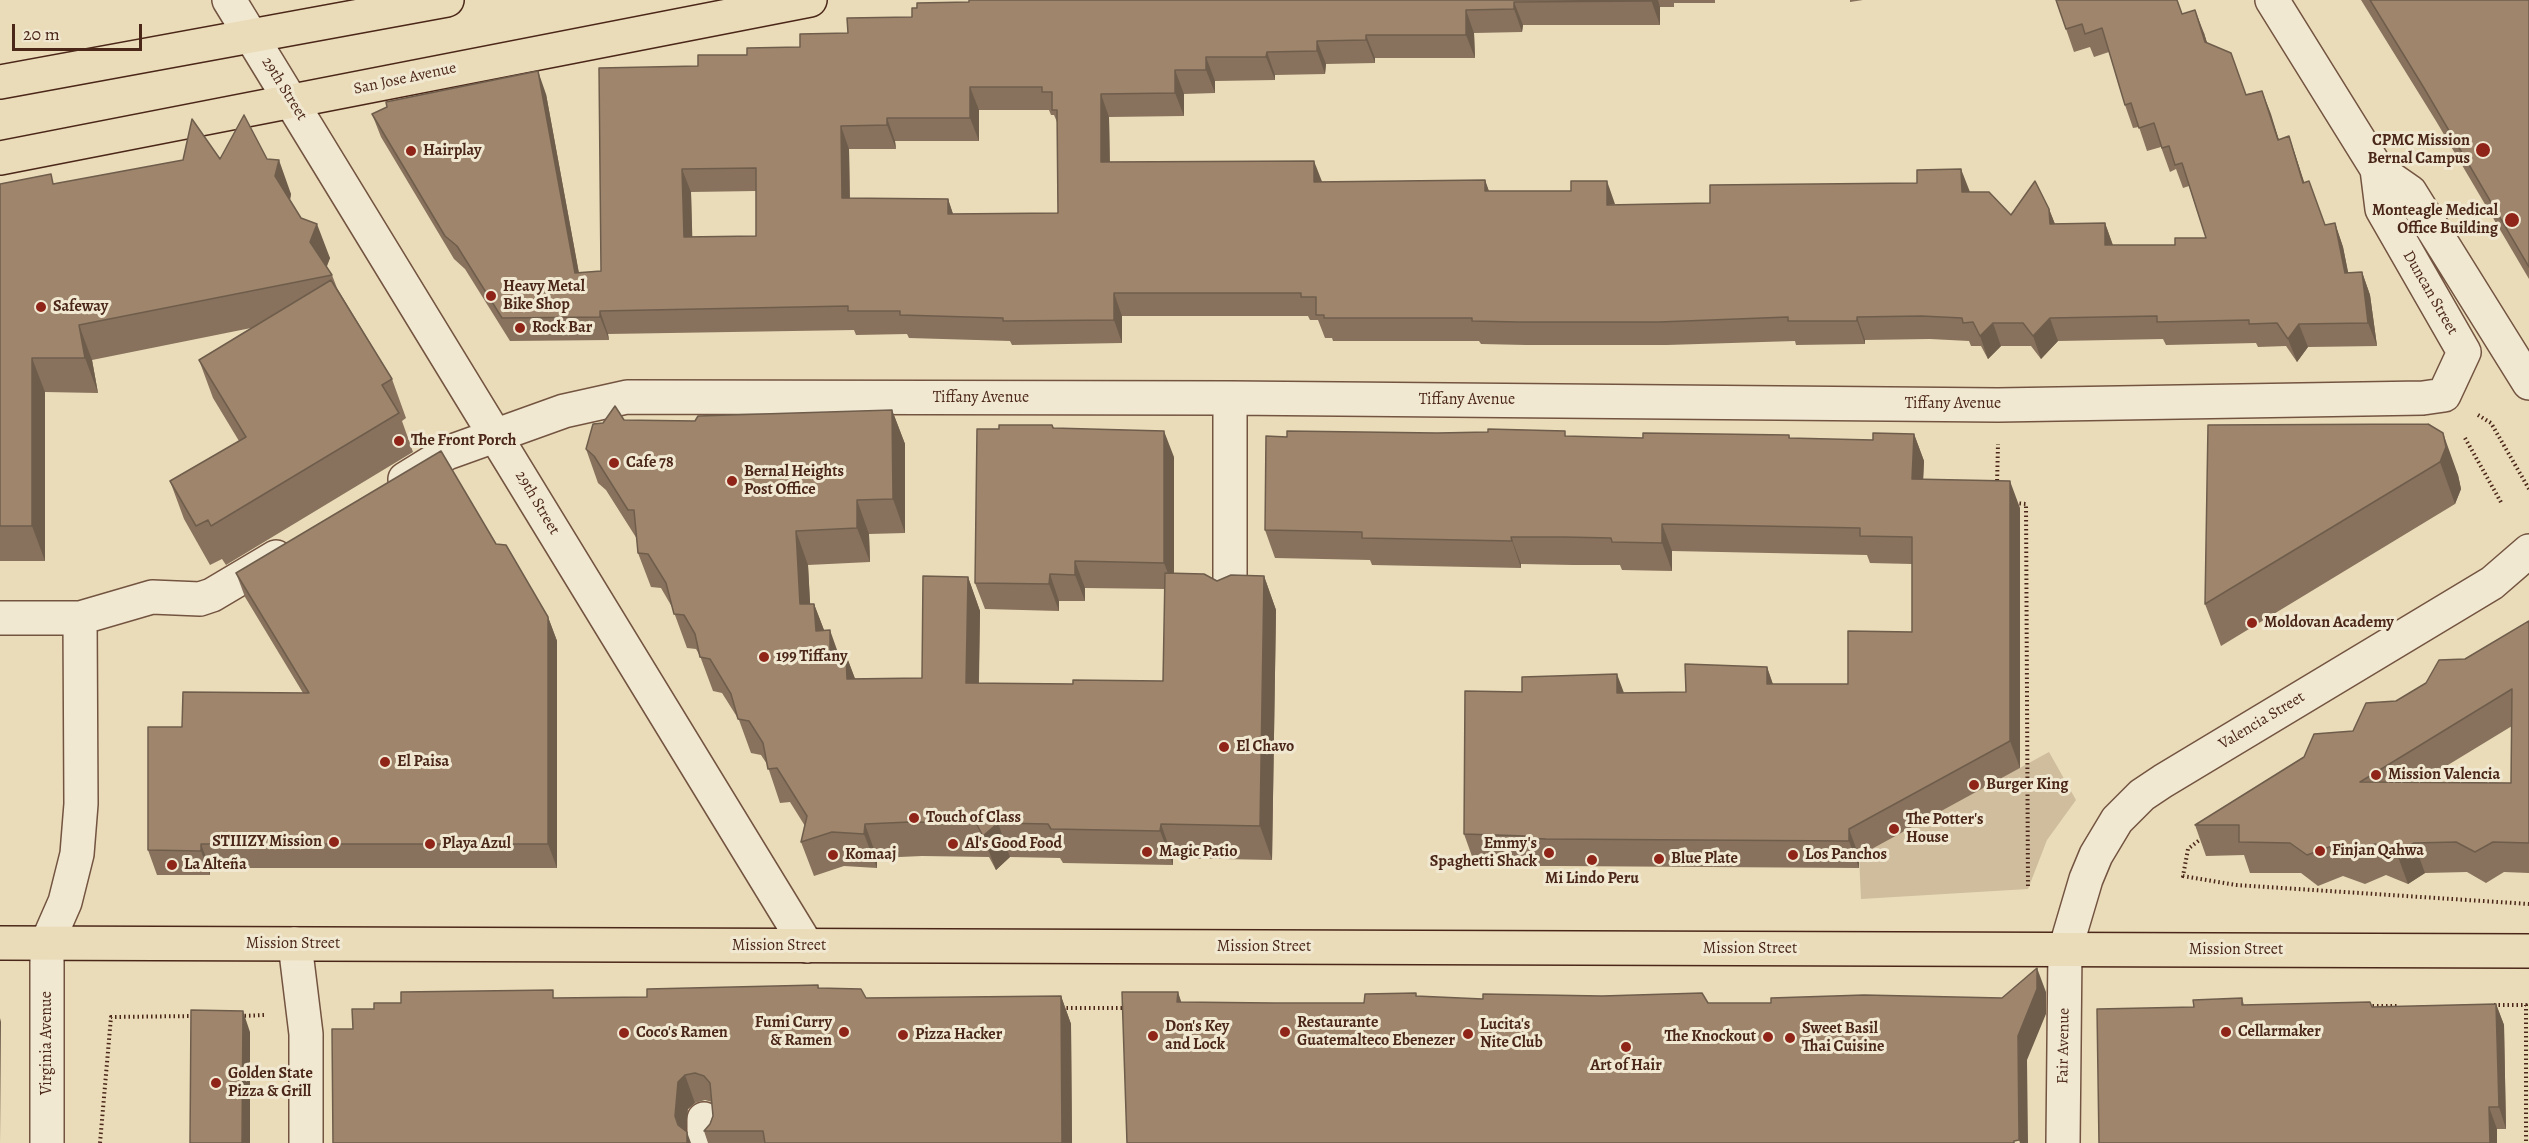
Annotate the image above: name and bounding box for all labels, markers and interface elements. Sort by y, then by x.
scale bar [15,12,146,50]
text: 20 m [23,22,60,46]
street label: 29th Street [257,54,311,124]
street label: San Jose Avenue [352,59,458,99]
place label: CPMC Mission Bernal Campus [2368,131,2470,169]
place label: Hairplay [423,141,481,161]
marker: CPMC Mission Bernal Campus [2474,141,2492,159]
marker: Hairplay [404,144,418,158]
place label: Monteagle Medical Office Building [2372,201,2498,239]
marker: Monteagle Medical Office Building [2503,211,2521,229]
street label: Duncan Street [2398,247,2462,339]
place label: Heavy Metal Bike Shop [503,277,585,315]
marker: Heavy Metal Bike Shop [484,289,498,303]
place label: Safeway [53,297,108,317]
marker: Safeway [34,300,48,314]
place label: Rock Bar [532,318,592,338]
marker: Rock Bar [513,321,527,335]
street label: Tiffany Avenue [933,388,1029,408]
street label: Tiffany Avenue [1419,390,1515,410]
street label: Tiffany Avenue [1905,394,2001,414]
place label: The Front Porch [411,431,516,451]
marker: The Front Porch [392,434,406,448]
place label: Cafe 78 [626,453,674,473]
marker: Cafe 78 [607,456,621,470]
place label: Bernal Heights Post Office [744,462,844,500]
street label: 29th Street [510,468,564,538]
marker: Bernal Heights Post Office [725,474,739,488]
place label: Moldovan Academy [2264,613,2394,633]
marker: Moldovan Academy [2245,616,2259,630]
place label: 199 Tiffany [776,647,847,667]
marker: 199 Tiffany [757,650,771,664]
street label: Valencia Street [2215,688,2309,754]
place label: El Chavo [1236,737,1294,757]
marker: El Chavo [1217,740,1231,754]
place label: El Paisa [397,752,449,772]
marker: El Paisa [378,755,392,769]
place label: Mission Valencia [2388,765,2500,785]
marker: Mission Valencia [2369,768,2383,782]
place label: Burger King [1986,775,2068,795]
marker: Burger King [1967,778,1981,792]
place label: Touch of Class [926,808,1021,828]
place label: The Potter's House [1906,810,1984,848]
marker: Touch of Class [907,811,921,825]
marker: The Potter's House [1887,822,1901,836]
place label: STIIIZY Mission [212,832,322,852]
place label: Playa Azul [442,834,511,854]
place label: Al's Good Food [965,834,1062,854]
place label: Emmy's Spaghetti Shack [1430,834,1537,872]
marker: STIIIZY Mission [327,835,341,849]
marker: Playa Azul [423,837,437,851]
marker: Al's Good Food [946,837,960,851]
place label: Finjan Qahwa [2332,841,2424,861]
place label: Magic Patio [1159,842,1237,862]
marker: Finjan Qahwa [2313,844,2327,858]
place label: Komaaj [845,845,896,865]
marker: Magic Patio [1140,845,1154,859]
place label: Los Panchos [1805,845,1887,865]
marker: Emmy's Spaghetti Shack [1542,846,1556,860]
marker: Komaaj [826,848,840,862]
marker: Los Panchos [1786,848,1800,862]
place label: Blue Plate [1671,849,1738,869]
marker: Blue Plate [1652,852,1666,866]
marker: Mi Lindo Peru [1585,853,1599,867]
place label: La Alteña [184,855,247,875]
marker: La Alteña [165,858,179,872]
place label: Mi Lindo Peru [1545,869,1639,889]
street label: Mission Street [246,934,340,954]
street label: Mission Street [732,936,826,956]
street label: Mission Street [1217,937,1311,957]
street label: Mission Street [1703,939,1797,959]
street label: Mission Street [2189,940,2283,960]
street label: Virginia Avenue [37,991,57,1095]
street label: Fair Avenue [2054,1008,2074,1084]
place label: Fumi Curry & Ramen [755,1013,832,1051]
place label: Restaurante Guatemalteco Ebenezer [1297,1013,1455,1051]
place label: Lucita's Nite Club [1480,1015,1543,1053]
place label: Don's Key and Lock [1165,1017,1229,1055]
place label: Sweet Basil Thai Cuisine [1802,1019,1884,1057]
place label: Cellarmaker [2238,1022,2321,1042]
place label: Coco's Ramen [636,1023,728,1043]
marker: Fumi Curry & Ramen [837,1025,851,1039]
place label: Pizza Hacker [915,1025,1002,1045]
marker: Restaurante Guatemalteco Ebenezer [1278,1025,1292,1039]
marker: Cellarmaker [2219,1025,2233,1039]
marker: Coco's Ramen [617,1026,631,1040]
marker: Lucita's Nite Club [1461,1027,1475,1041]
place label: The Knockout [1665,1027,1756,1047]
marker: Pizza Hacker [896,1028,910,1042]
marker: Don's Key and Lock [1146,1029,1160,1043]
marker: The Knockout [1761,1030,1775,1044]
marker: Sweet Basil Thai Cuisine [1783,1031,1797,1045]
marker: Art of Hair [1619,1040,1633,1054]
place label: Art of Hair [1590,1056,1662,1076]
place label: Golden State Pizza & Grill [228,1064,313,1102]
marker: Golden State Pizza & Grill [209,1076,223,1090]

